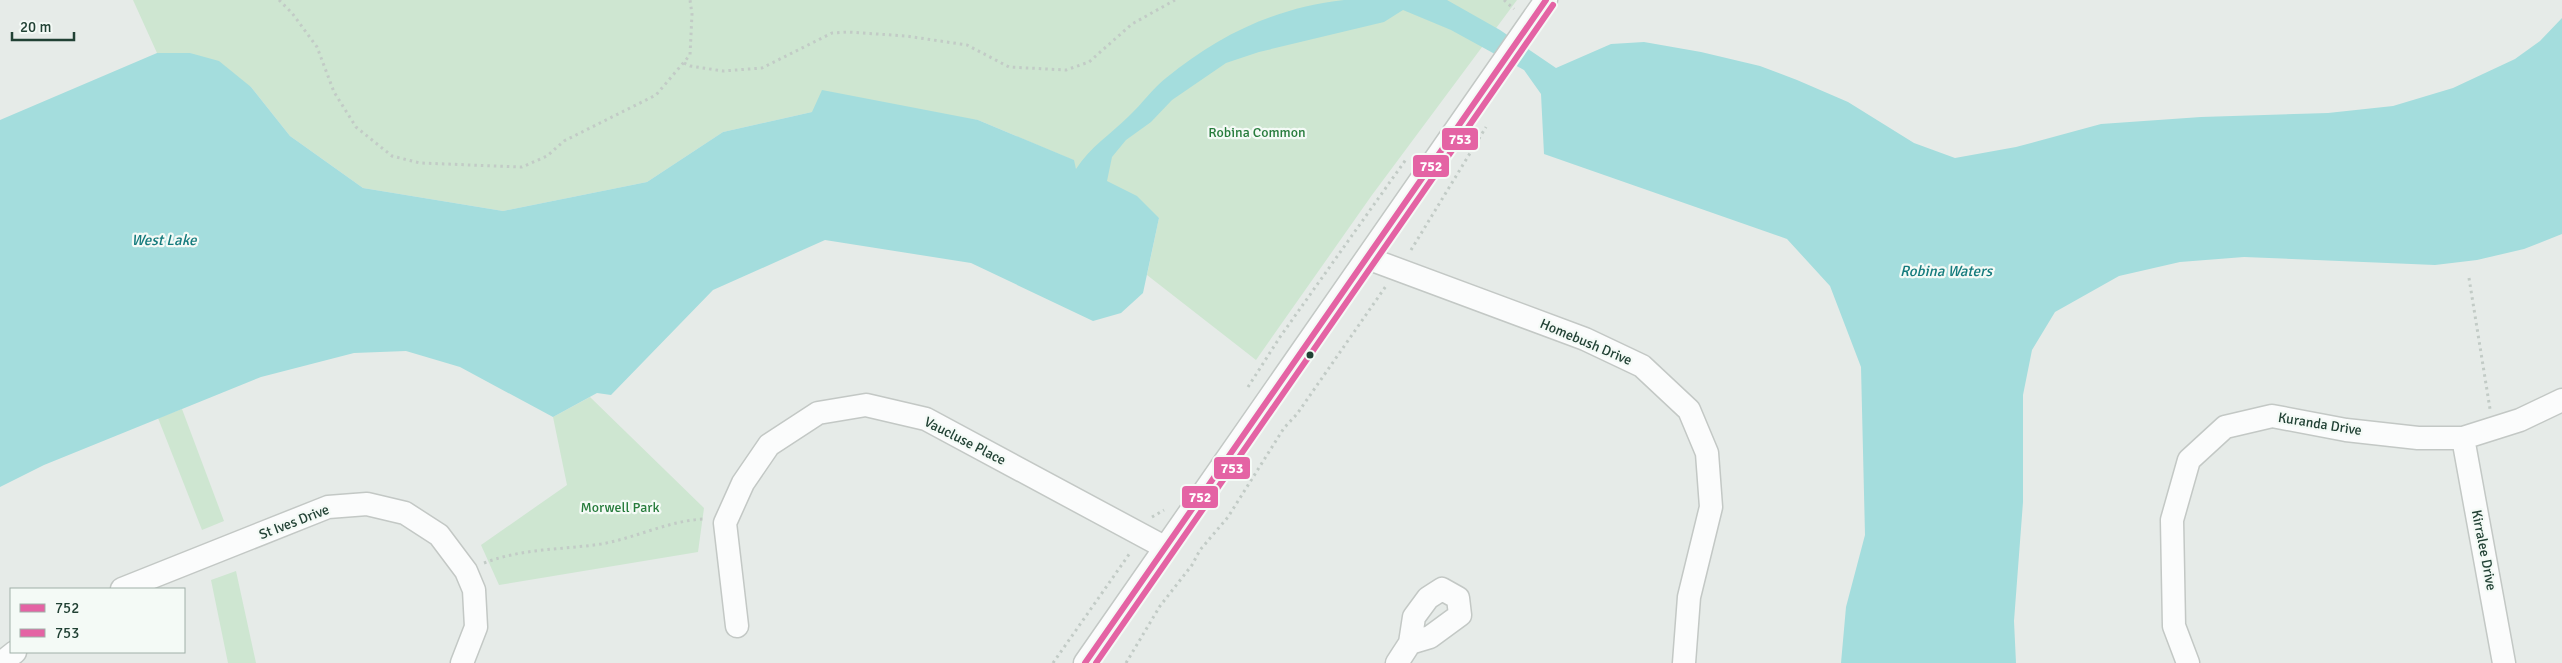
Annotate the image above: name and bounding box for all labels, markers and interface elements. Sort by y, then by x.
scale bar [12,10,75,42]
text: 20 m [20,18,51,36]
park label: Robina Common [1208,124,1306,141]
line badge: 753 [1441,127,1479,151]
text: 753 [1449,131,1471,148]
line badge: 752 [1412,154,1450,178]
text: 752 [1420,158,1442,175]
water label: West Lake [132,231,198,249]
water label: Robina Waters [1900,262,1993,280]
street label: Homebush Drive [1538,315,1634,369]
unlabelled marker [1305,350,1315,360]
street label: Kuranda Drive [2277,409,2363,439]
street label: Vaucluse Place [921,413,1009,469]
line badge: 753 [1213,456,1251,480]
text: 753 [1221,460,1243,477]
line badge: 752 [1181,485,1219,509]
text: 752 [1189,489,1211,506]
park label: Morwell Park [580,499,660,516]
street label: St Ives Drive [257,501,331,543]
street label: Kirralee Drive [2468,508,2500,592]
legend [10,588,185,653]
text: 752 [55,599,79,617]
text: 753 [55,624,79,642]

